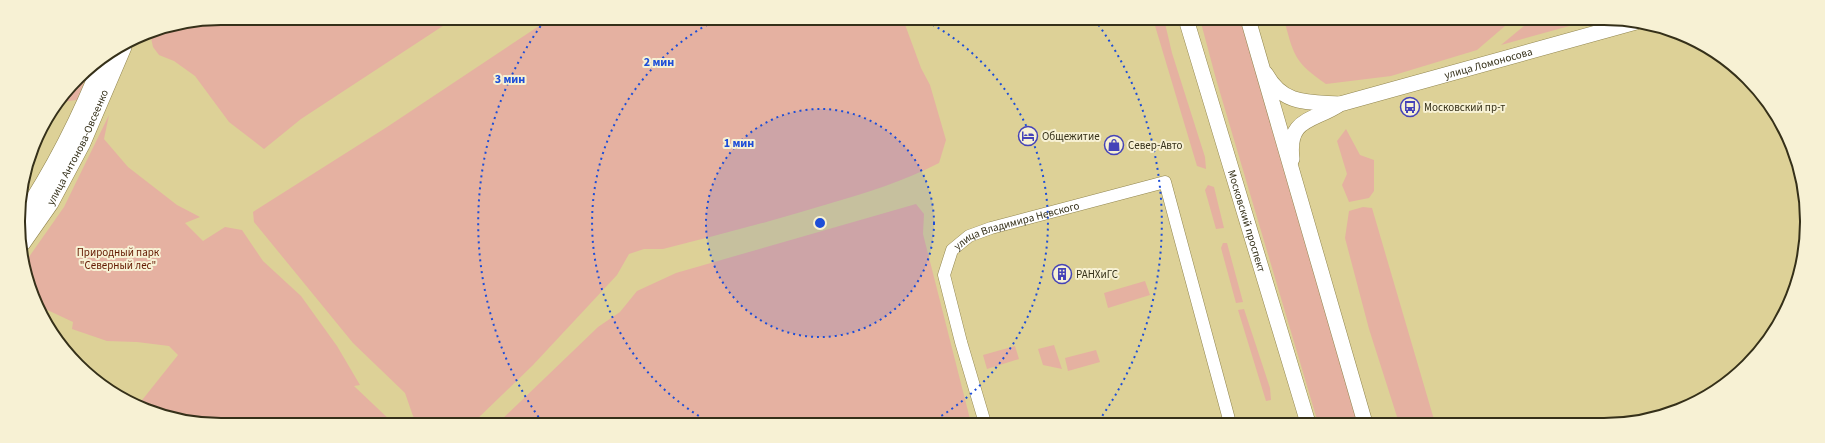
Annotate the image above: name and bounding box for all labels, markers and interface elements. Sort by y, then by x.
street label: улица Ломоносова [1443,44,1534,83]
text: 2 мин [644,54,674,71]
text: 3 мин [495,71,525,88]
street label: улица Антонова-Овсеенко [43,87,112,208]
bus stop icon: Московский пр-т [1399,96,1421,118]
place label: Московский пр-т [1424,100,1505,115]
hotel icon: Общежитие [1017,125,1039,147]
place label: Общежитие [1042,129,1100,144]
shop icon: Север-Авто [1103,134,1125,156]
text: 1 мин [724,135,754,152]
place label: Север-Авто [1128,138,1183,153]
street label: Московский проспект [1224,168,1269,274]
street label: улица Владимира Невского [951,198,1081,254]
centre of rings [813,216,827,230]
park label: Природный парк "Северный лес" [77,245,160,273]
building icon: РАНХиГС [1051,263,1073,285]
place label: РАНХиГС [1076,267,1118,282]

